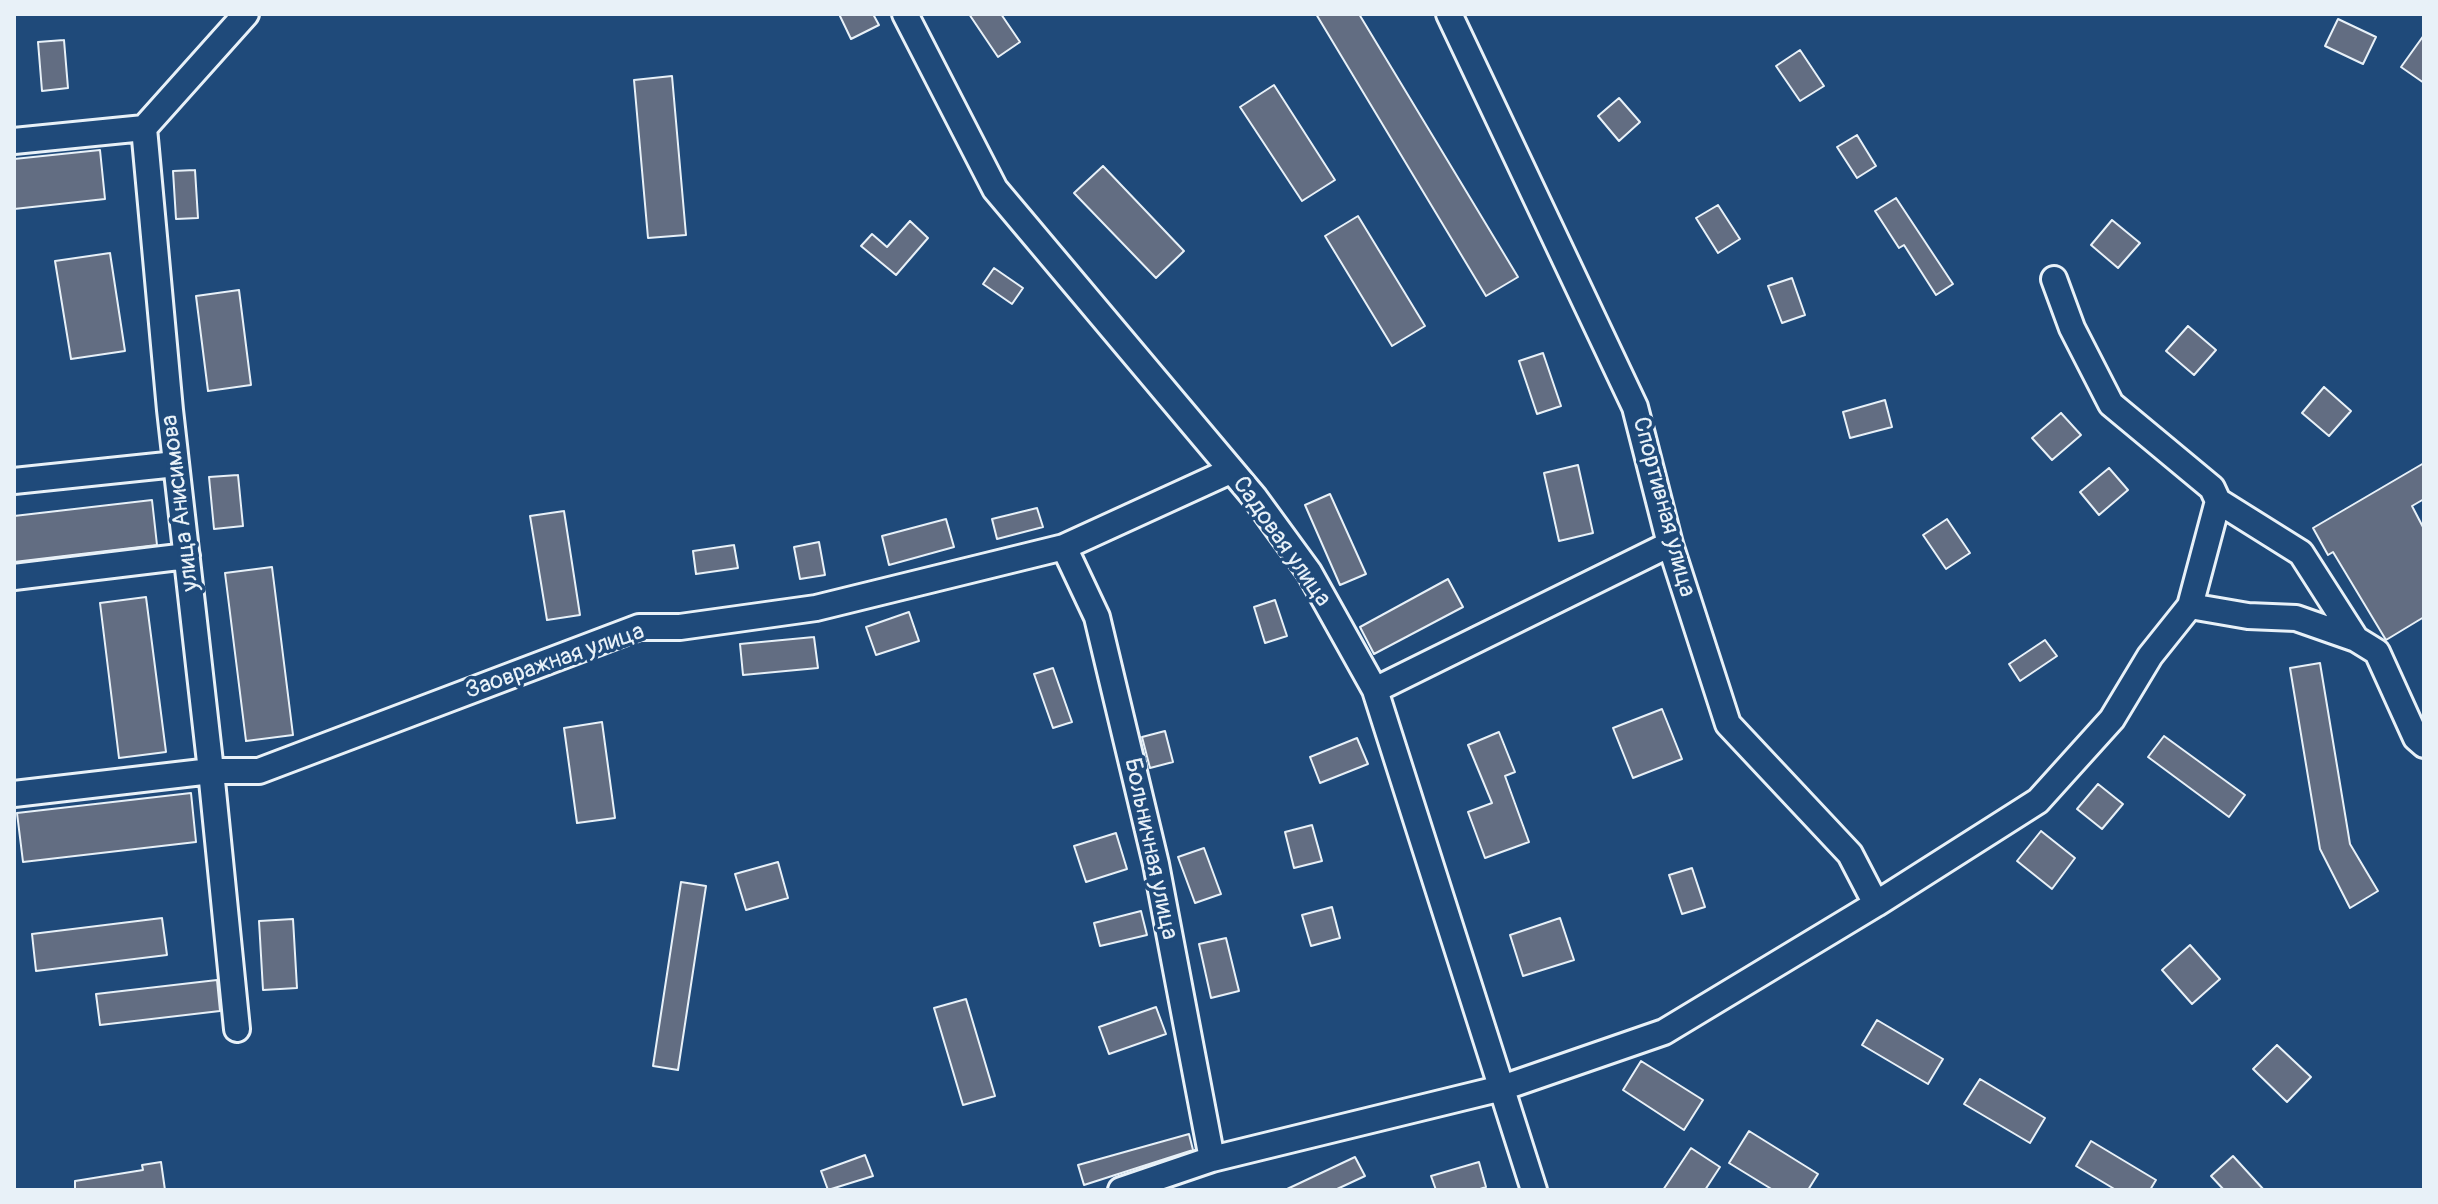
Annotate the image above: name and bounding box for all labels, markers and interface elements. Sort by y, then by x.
street label: улица Анисимова [156,413,206,593]
street label: Спортивная улица [1625,414,1701,600]
street label: Садовая улица [1225,471,1337,613]
street label: Заовражная улица [462,618,648,706]
street label: Больничная улица [1117,755,1183,943]

